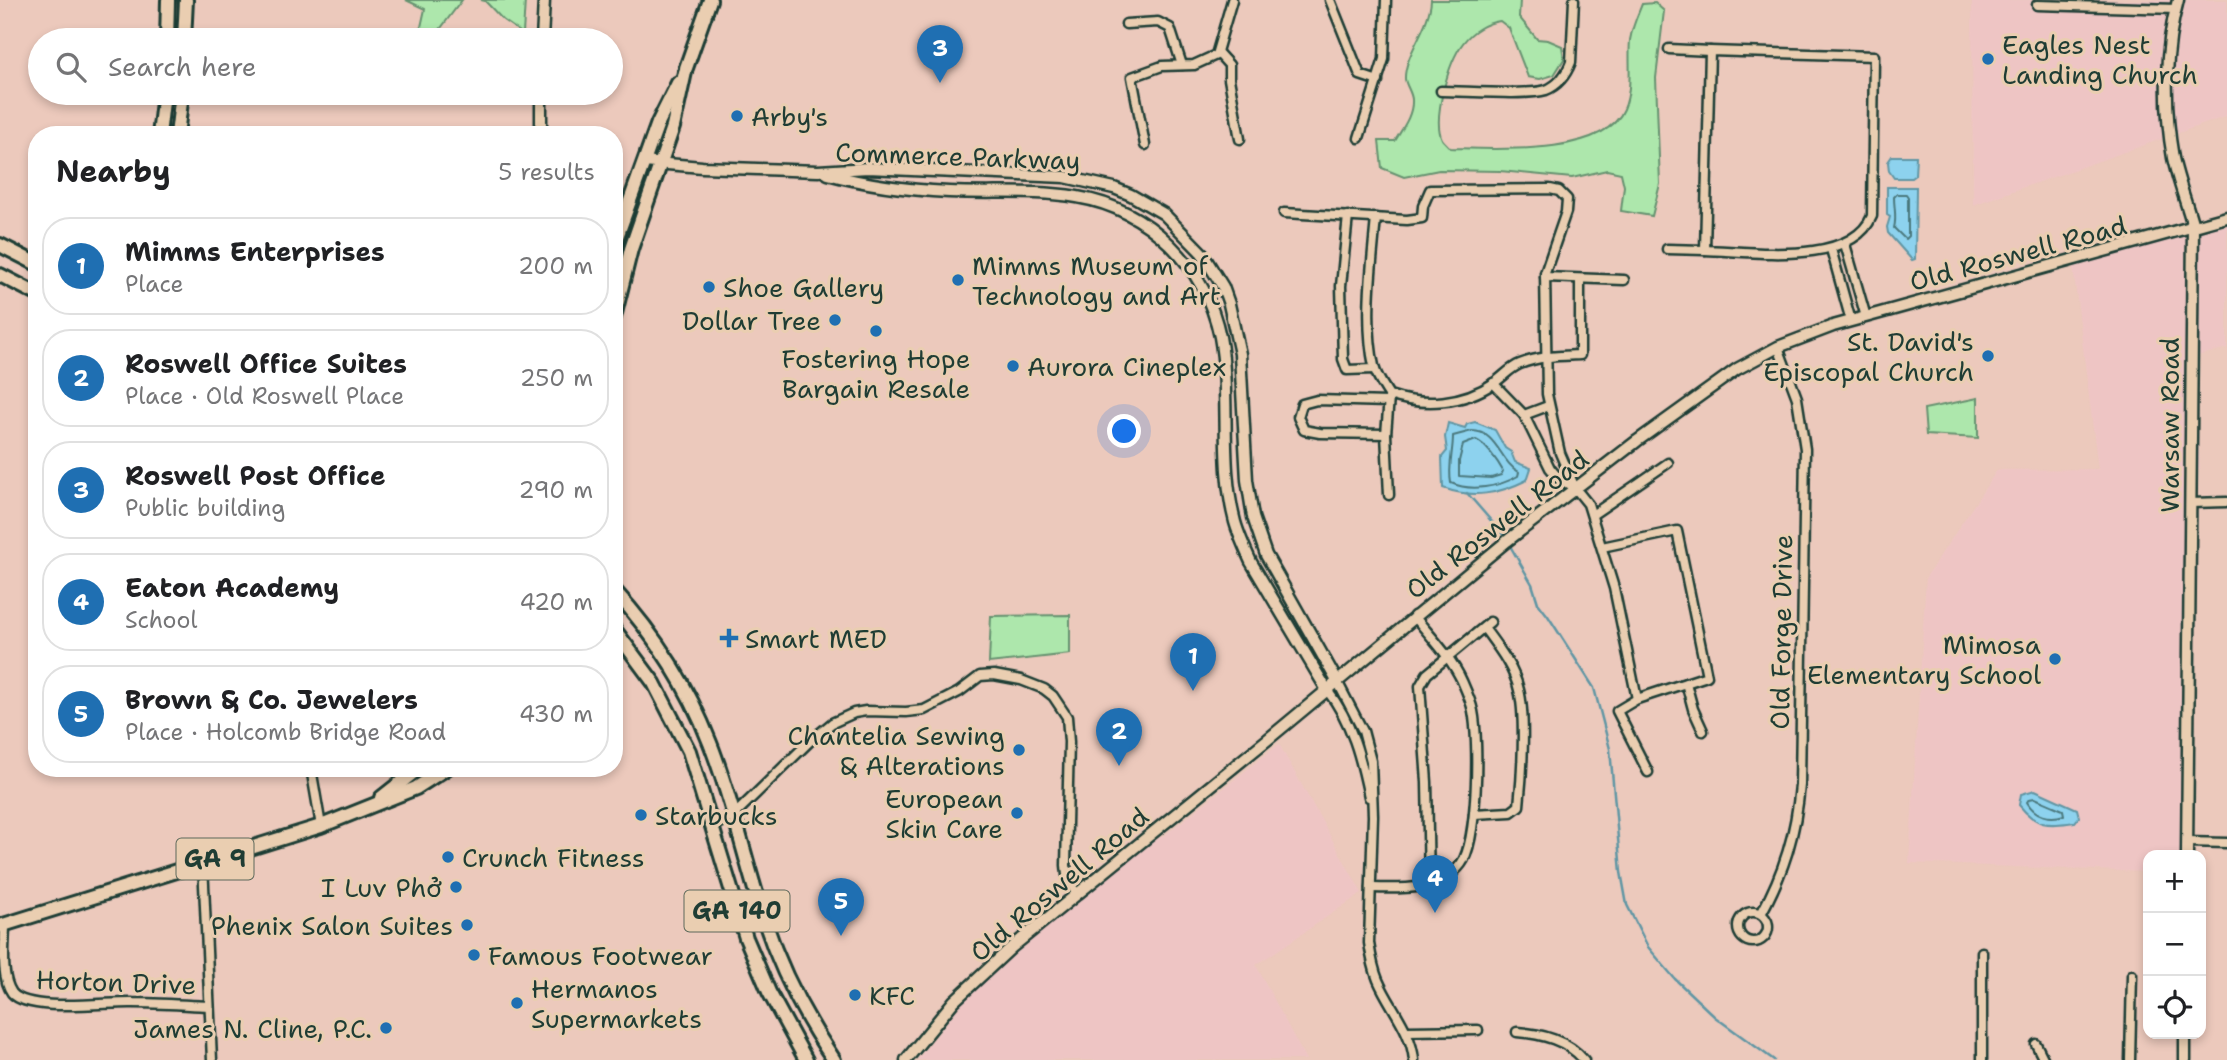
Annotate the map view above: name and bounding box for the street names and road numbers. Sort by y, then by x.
street label: Commerce Parkway [835,134,1081,178]
street label: Old Roswell Road [1906,207,2130,299]
street label: Warsaw Road [2152,337,2187,513]
street label: Old Roswell Road [1398,441,1596,607]
street label: Old Forge Drive [1762,534,1800,730]
street label: Old Roswell Road [962,799,1156,969]
road number: GA 9 [176,838,254,880]
road number: GA 140 [684,890,790,931]
street label: Horton Drive [35,962,197,1002]

